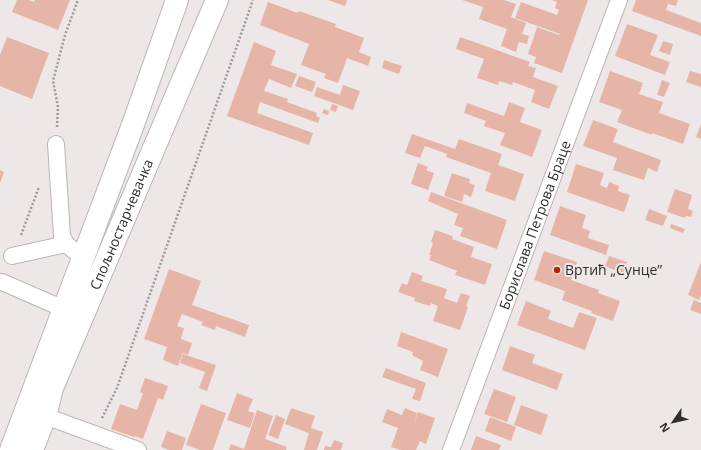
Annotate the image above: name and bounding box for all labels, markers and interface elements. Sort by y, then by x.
street label: Борислава Петрова Браце [494,138,575,312]
street label: Спољностарчевачка [85,156,157,293]
place label: Вртић „Сунце” [565,260,662,279]
marker: Вртић „Сунце” [552,265,562,275]
north arrow [653,402,693,442]
text: N [656,420,673,436]

